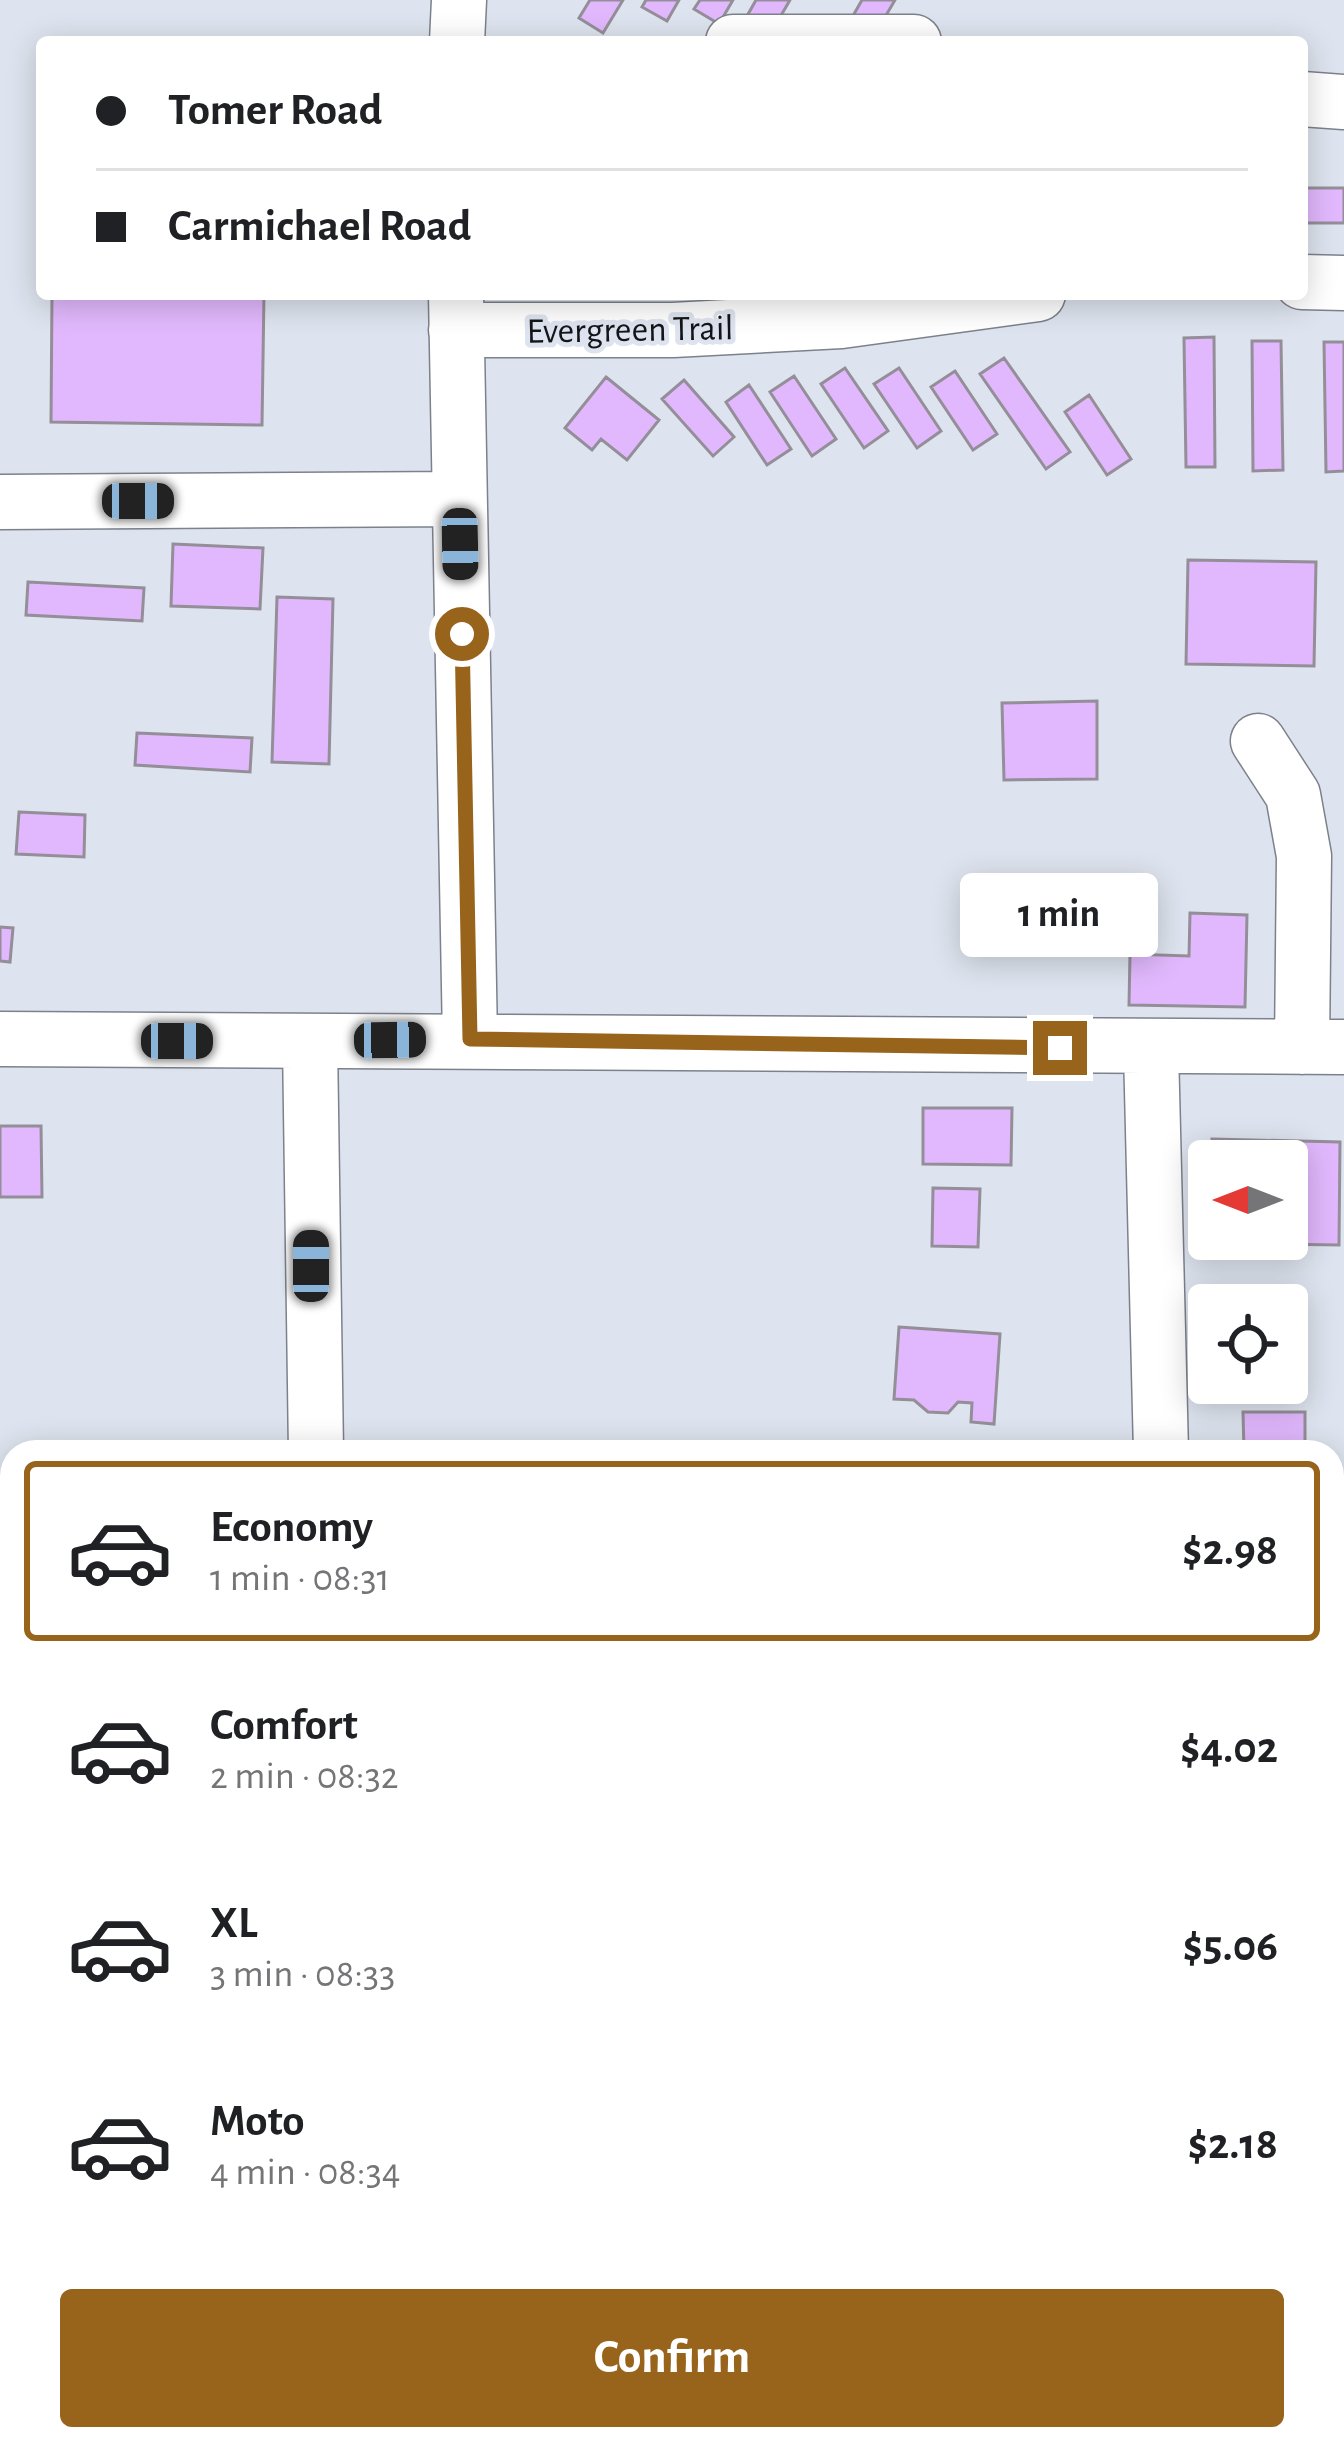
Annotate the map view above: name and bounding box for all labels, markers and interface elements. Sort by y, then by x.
text: Tomer Road [168,88,382,133]
text: Carmichael Road [168,204,471,249]
street label: Evergreen Trail [526,310,734,350]
car [102,483,174,519]
car [441,508,479,580]
route start [435,607,489,661]
callout: 1 min [961,874,1159,958]
text: 1 min [1018,895,1100,934]
car [354,1021,426,1059]
route end [1033,1021,1087,1075]
car [141,1023,213,1059]
north arrow [1188,1140,1308,1260]
map controls [1188,1140,1308,1404]
car [293,1230,329,1302]
button: locate [1188,1284,1308,1404]
icon: car [66,1497,174,1605]
text: Economy [210,1505,373,1550]
text: $2.98 [1182,1528,1278,1573]
text: 1 min · 08:31 [210,1559,390,1598]
icon: car [66,1695,174,1803]
text: Comfort [210,1703,358,1748]
text: $4.02 [1180,1726,1278,1771]
text: 2 min · 08:32 [210,1757,399,1796]
icon: car [66,1893,174,2001]
text: XL [210,1901,258,1946]
text: $5.06 [1183,1924,1278,1969]
text: 3 min · 08:33 [210,1955,395,1994]
icon: car [66,2091,174,2199]
text: Moto [210,2099,305,2144]
text: $2.18 [1188,2122,1278,2167]
text: 4 min · 08:34 [210,2153,401,2192]
button: Confirm [60,2289,1284,2427]

